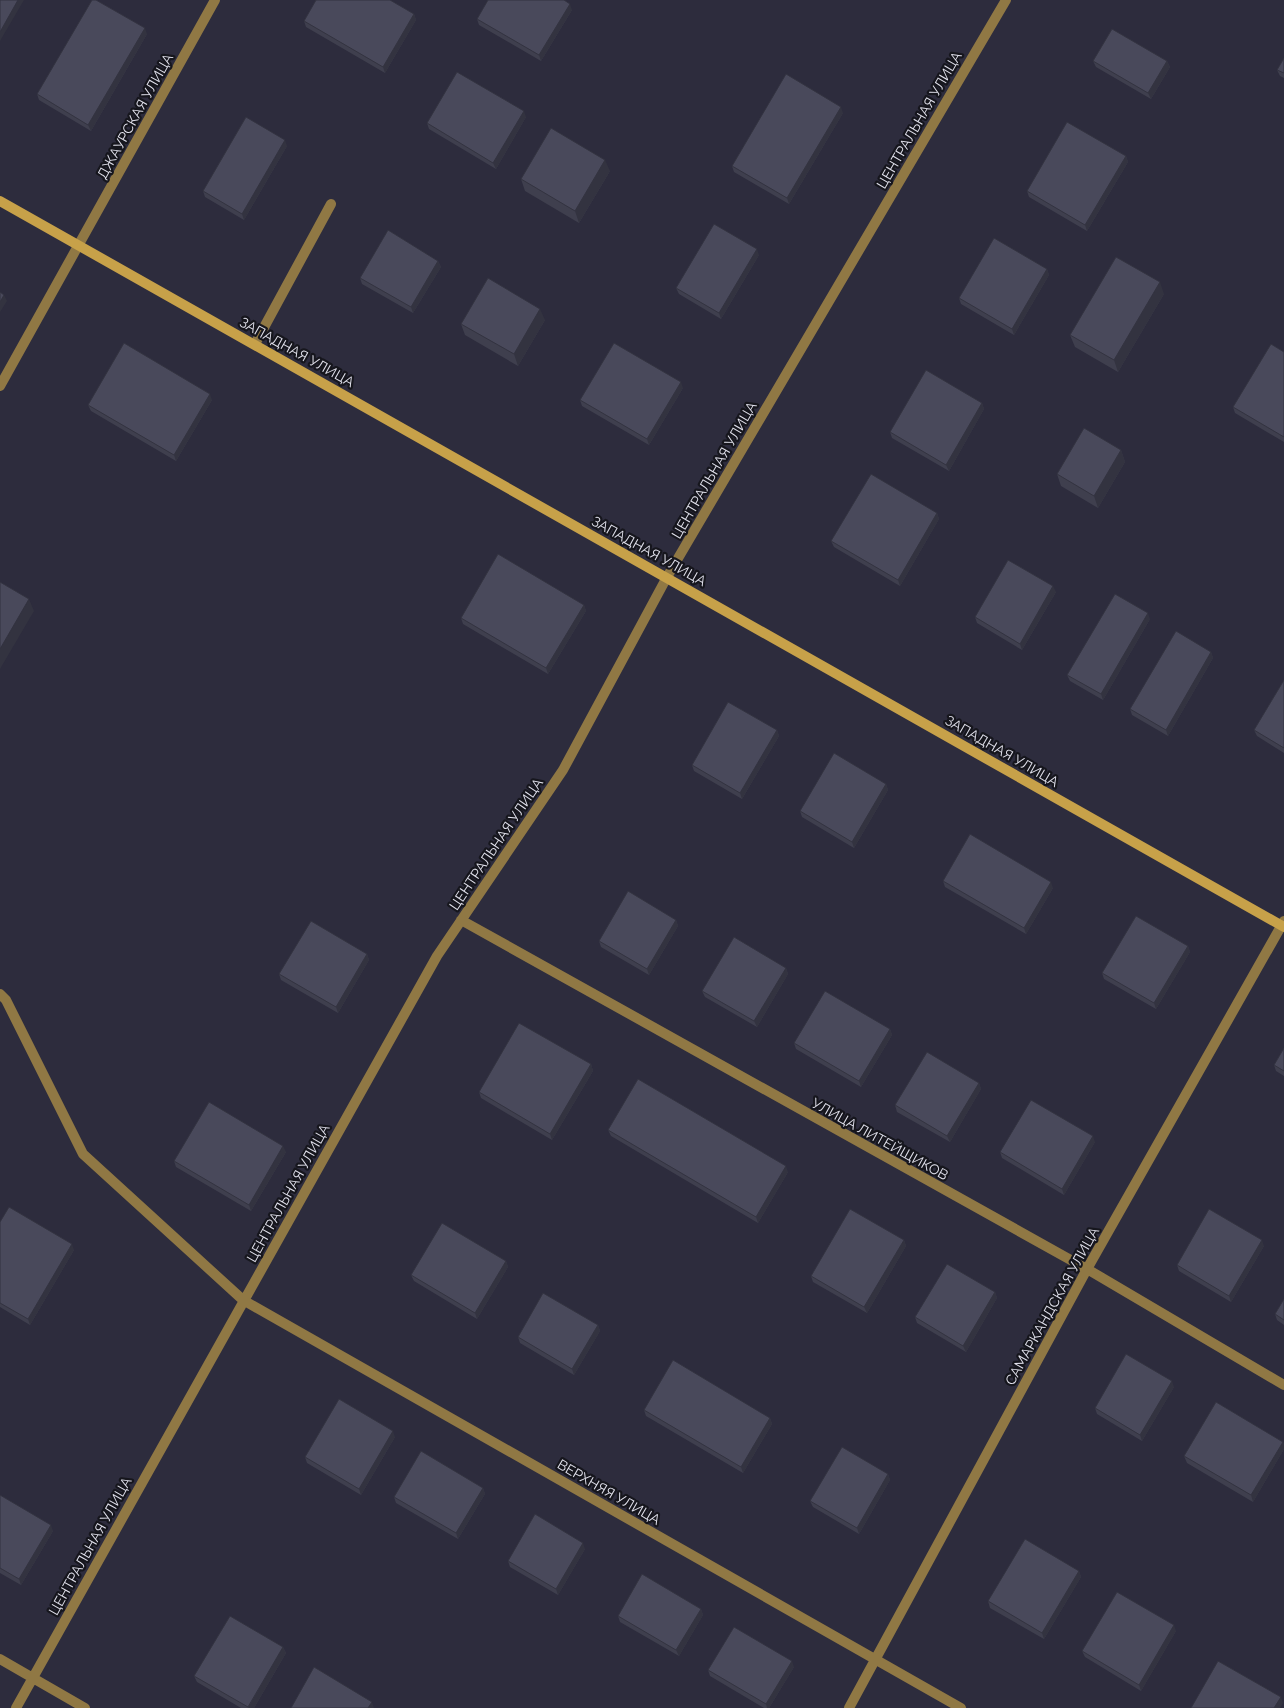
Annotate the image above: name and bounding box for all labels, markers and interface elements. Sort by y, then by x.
street label: ЦЕНТРАЛЬНАЯ УЛИЦА [873,48,965,191]
street label: ДЖАУРСКАЯ УЛИЦА [94,50,176,181]
street label: ЗАПАДНАЯ УЛИЦА [237,314,357,390]
street label: ЦЕНТРАЛЬНАЯ УЛИЦА [668,398,760,541]
street label: ЗАПАДНАЯ УЛИЦА [589,513,709,589]
street label: ЗАПАДНАЯ УЛИЦА [942,712,1062,790]
street label: ЦЕНТРАЛЬНАЯ УЛИЦА [446,775,546,913]
street label: УЛИЦА ЛИТЕЙЩИКОВ [809,1094,951,1183]
street label: ЦЕНТРАЛЬНАЯ УЛИЦА [243,1121,333,1265]
street label: САМАРКАНДСКАЯ УЛИЦА [1002,1224,1102,1388]
street label: ВЕРХНЯЯ УЛИЦА [555,1456,664,1528]
street label: ЦЕНТРАЛЬНАЯ УЛИЦА [45,1474,135,1618]

